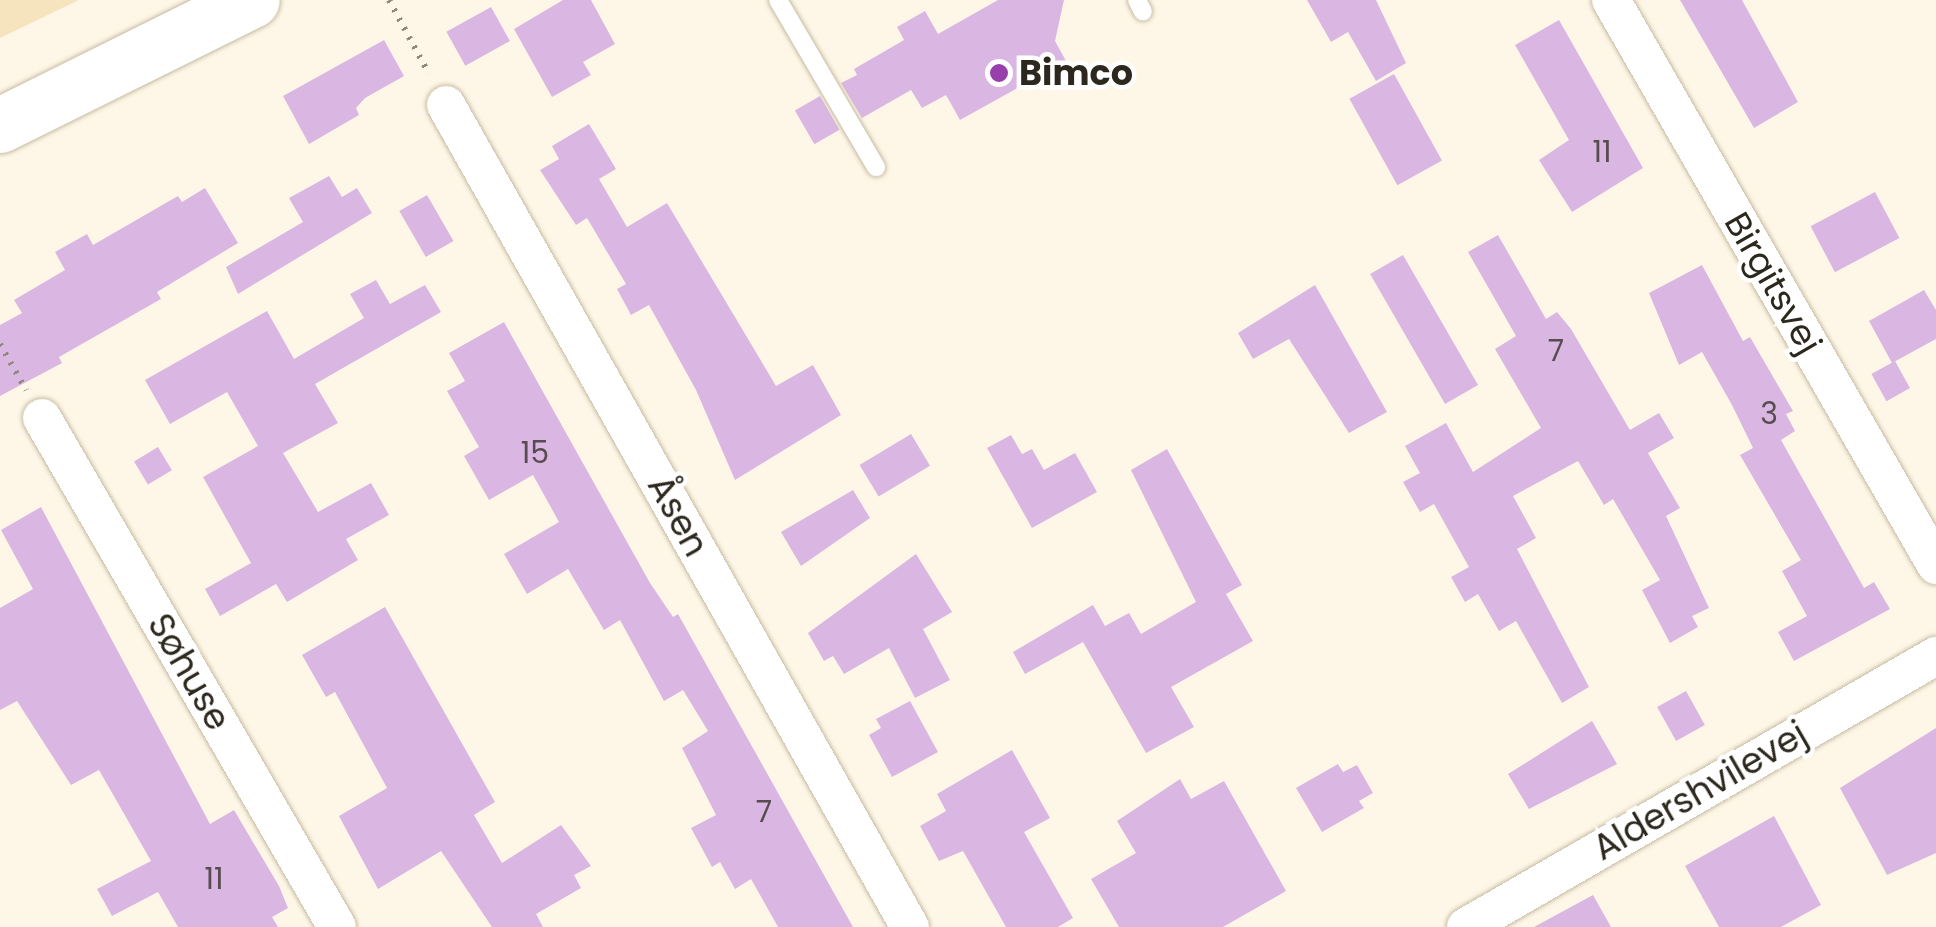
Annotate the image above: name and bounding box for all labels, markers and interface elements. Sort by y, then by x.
place label: Bimco [1019,52,1133,94]
marker: Bimco [988,62,1010,84]
house number: 11 [1592,134,1612,170]
street label: Birgitsvej [1716,205,1830,361]
house number: 7 [1548,333,1564,369]
house number: 3 [1760,396,1778,432]
house number: 15 [521,435,549,471]
street label: Åsen [639,468,717,564]
street label: Søhuse [139,606,239,738]
street label: Aldershvilevej [1586,713,1814,869]
house number: 7 [756,794,772,830]
house number: 11 [204,861,224,897]

